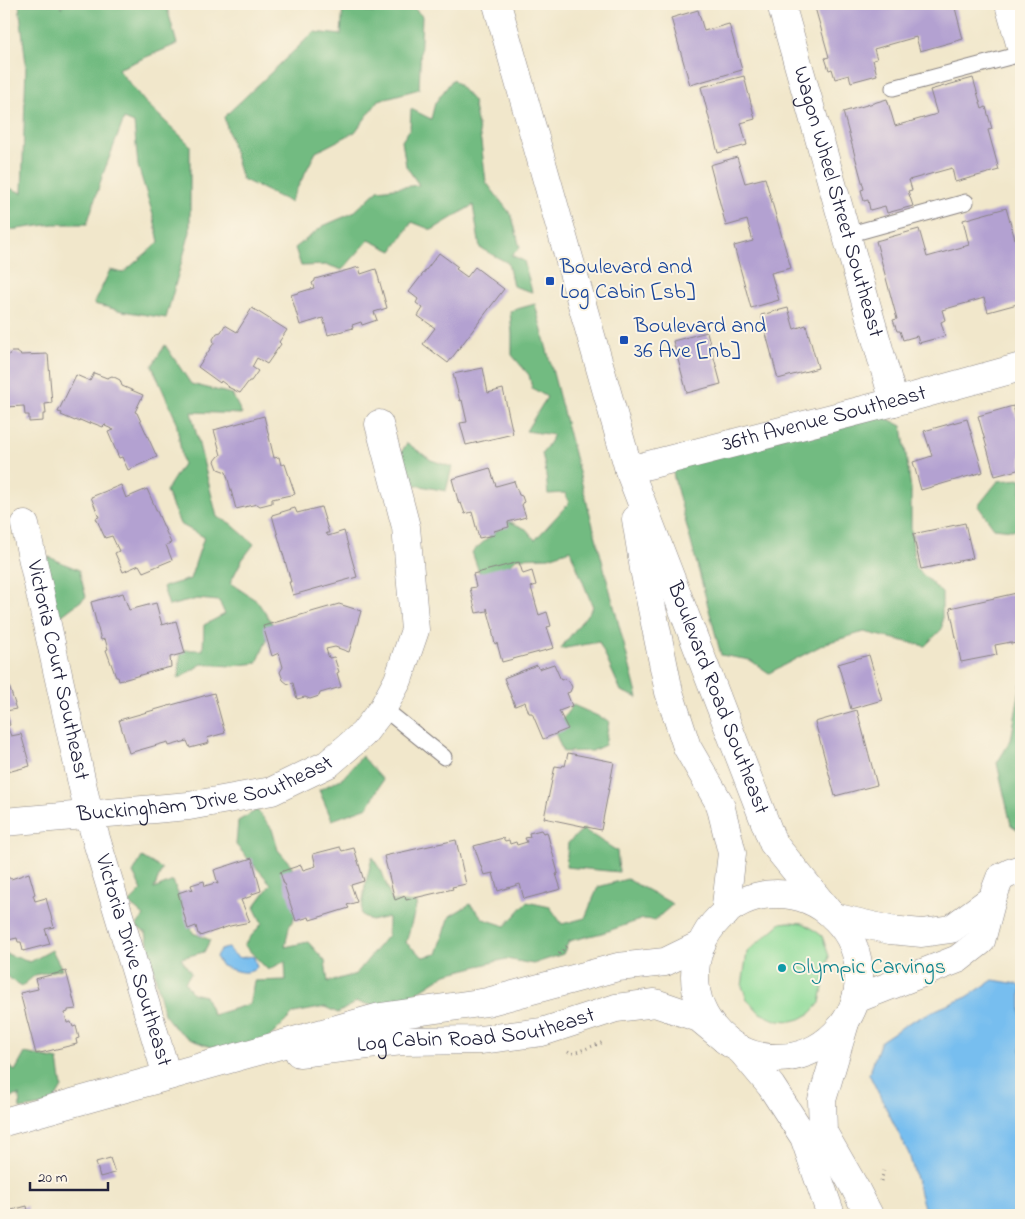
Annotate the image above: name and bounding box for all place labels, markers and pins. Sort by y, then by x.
place label: Boulevard and Log Cabin [sb] [559,252,696,310]
marker: Boulevard and Log Cabin [sb] [544,275,556,287]
place label: Boulevard and 36 Ave [nb] [633,311,766,368]
marker: Boulevard and 36 Ave [nb] [618,334,630,346]
place label: Olympic Carvings [792,952,946,985]
marker: Olympic Carvings [776,962,788,974]

